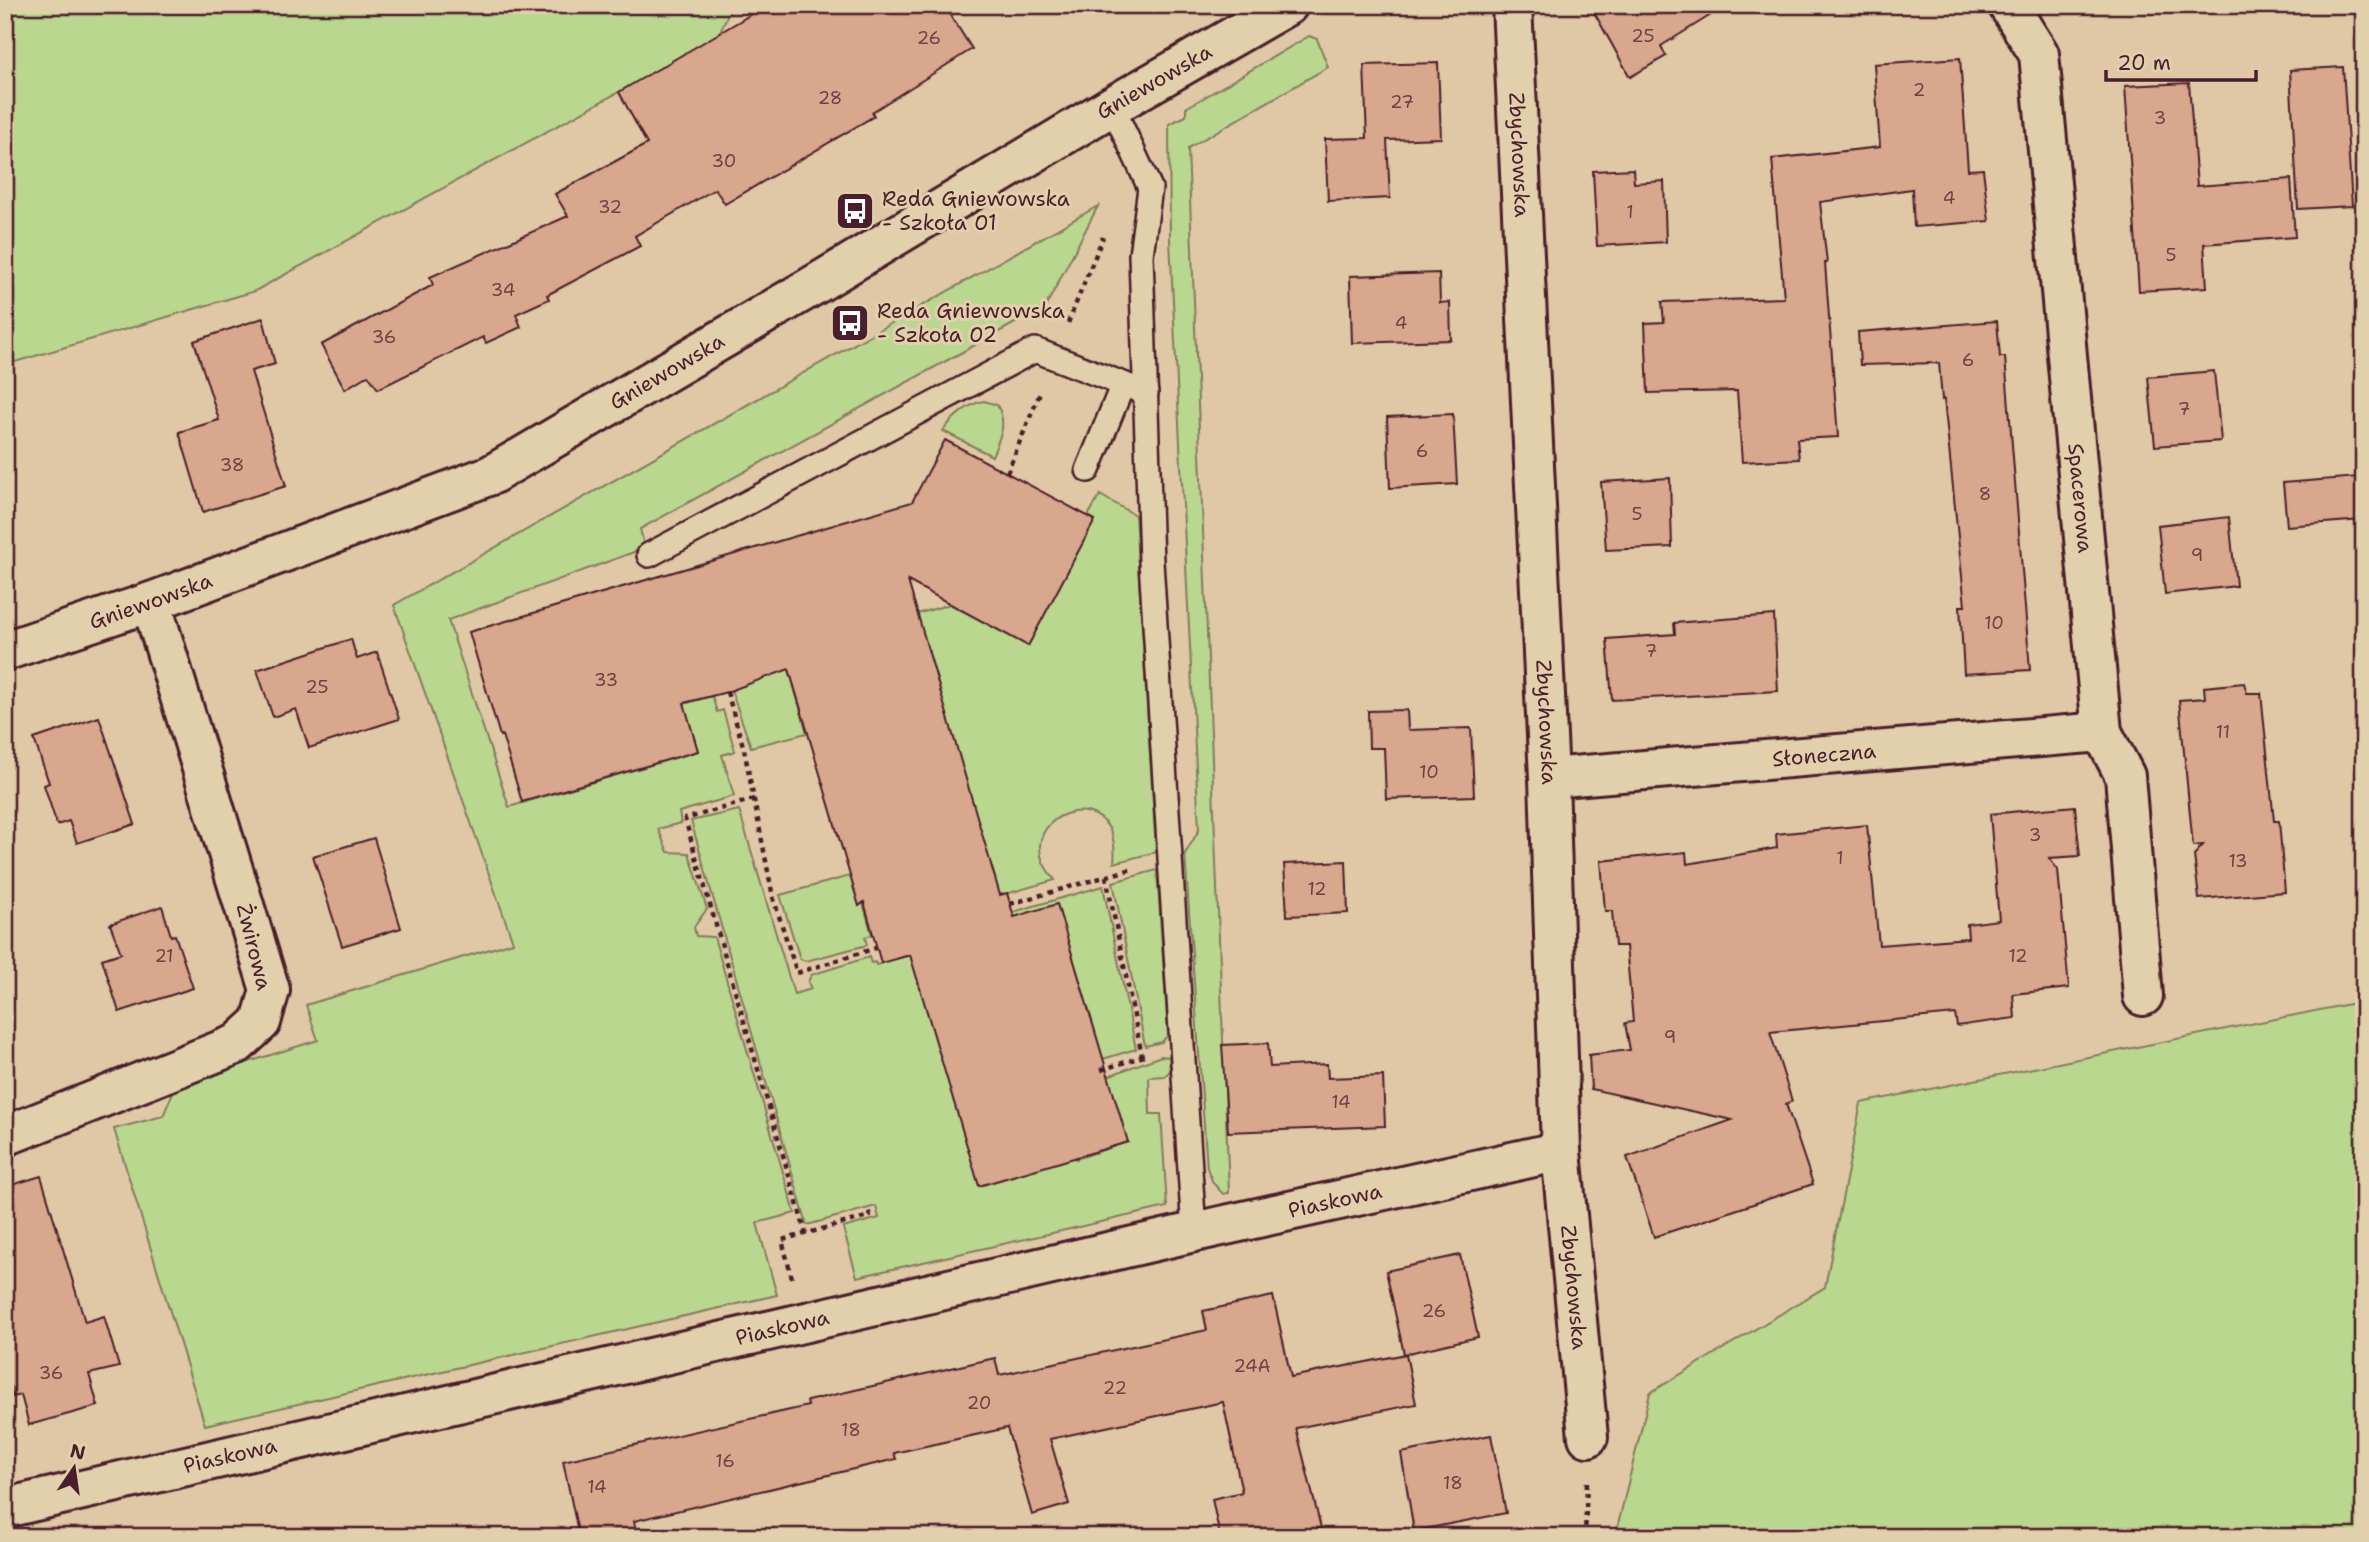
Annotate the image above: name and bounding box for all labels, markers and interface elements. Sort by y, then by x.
house number: 25 [1631,24,1655,48]
house number: 26 [917,26,941,50]
street label: Gniewowska [1091,38,1217,126]
scale bar [2106,38,2257,82]
text: 20 m [2117,49,2171,77]
house number: 2 [1913,78,1925,102]
house number: 28 [818,86,842,110]
house number: 27 [1390,90,1414,114]
street label: Zbychowska [1502,92,1536,218]
house number: 3 [2154,106,2166,130]
house number: 30 [712,149,736,173]
place label: Reda Gniewowska - Szkoła 01 [882,185,1070,237]
house number: 4 [1943,186,1955,210]
bus stop icon: Reda Gniewowska - Szkoła 01 [834,190,876,232]
house number: 32 [598,195,622,219]
house number: 1 [1626,200,1634,224]
house number: 5 [2165,243,2177,267]
house number: 34 [491,278,515,302]
place label: Reda Gniewowska - Szkoła 02 [877,297,1065,349]
bus stop icon: Reda Gniewowska - Szkoła 02 [829,302,871,344]
house number: 4 [1395,311,1407,335]
house number: 36 [372,325,396,349]
street label: Gniewowska [604,327,730,416]
house number: 6 [1962,348,1974,372]
house number: 7 [2178,397,2190,421]
house number: 6 [1416,439,1428,463]
street label: Spacerowa [2061,442,2099,554]
house number: 38 [220,453,244,477]
house number: 8 [1979,482,1991,506]
house number: 5 [1631,502,1643,526]
house number: 9 [2191,543,2203,567]
street label: Gniewowska [85,566,216,636]
house number: 10 [1984,611,2004,635]
house number: 7 [1645,639,1657,663]
street label: Zbychowska [1529,659,1563,785]
house number: 33 [594,668,618,692]
house number: 25 [305,675,329,699]
house number: 11 [2216,720,2230,744]
street label: Słoneczna [1771,737,1877,773]
house number: 10 [1419,760,1439,784]
house number: 3 [2029,823,2041,847]
house number: 1 [1836,846,1844,870]
house number: 13 [2228,849,2248,873]
house number: 12 [1307,877,1327,901]
street label: Żwirowa [230,901,278,993]
house number: 21 [154,944,174,968]
house number: 12 [2008,944,2028,968]
house number: 9 [1664,1025,1676,1049]
house number: 14 [1331,1090,1351,1114]
street label: Piaskowa [1285,1177,1385,1225]
street label: Zbychowska [1554,1224,1594,1351]
house number: 26 [1422,1299,1446,1323]
street label: Piaskowa [733,1303,832,1352]
house number: 24A [1233,1354,1271,1378]
house number: 36 [39,1361,63,1385]
house number: 22 [1103,1376,1127,1400]
house number: 20 [967,1391,991,1415]
house number: 18 [841,1418,861,1442]
street label: Piaskowa [180,1431,280,1480]
north arrow [38,1434,108,1504]
text: N [68,1438,88,1466]
house number: 16 [715,1449,735,1473]
house number: 18 [1443,1471,1463,1495]
house number: 14 [587,1475,607,1499]

